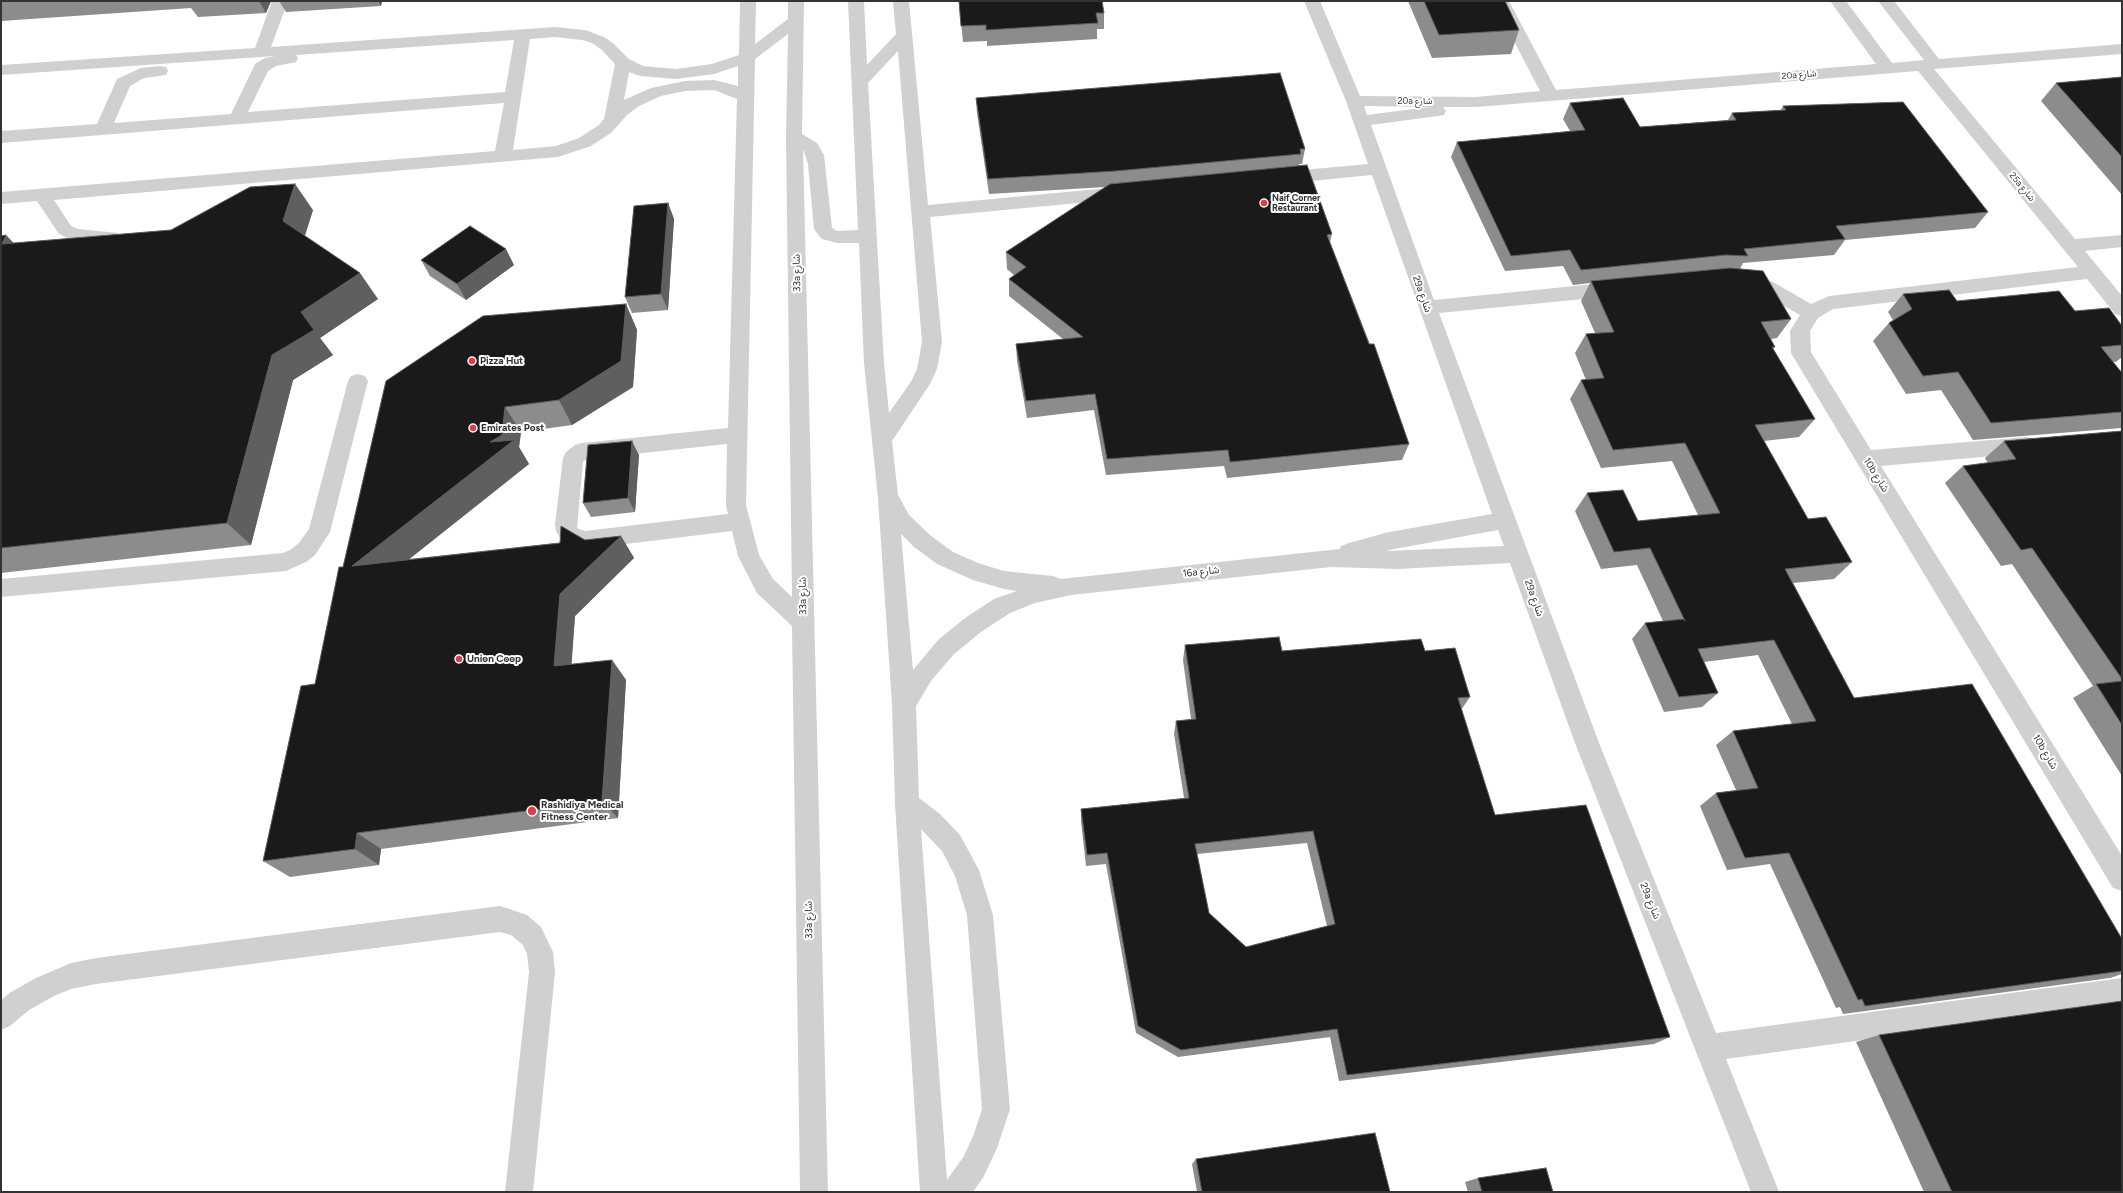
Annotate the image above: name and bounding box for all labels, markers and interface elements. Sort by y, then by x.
street label: 20a شارع [1781,68,1817,82]
street label: 20a شارع [1397,96,1433,106]
street label: 25a شارع [2007,170,2037,204]
place label: Naif Corner Restaurant [1272,193,1320,214]
marker: Naif Corner Restaurant [1259,198,1269,208]
street label: 33a شارع [791,254,803,292]
street label: 29a شارع [1410,274,1434,314]
place label: Pizza Hut [480,355,523,367]
marker: Pizza Hut [467,356,477,366]
place label: Emirates Post [481,422,544,434]
marker: Emirates Post [468,423,478,433]
street label: 10b شارع [1861,456,1891,494]
street label: 16a شارع [1182,564,1220,580]
street label: 33a شارع [797,577,809,615]
street label: 29a شارع [1522,578,1546,618]
place label: Union Coop [467,653,521,665]
marker: Union Coop [454,654,464,664]
street label: 10b شارع [2030,732,2060,772]
place label: Rashidiya Medical Fitness Center [541,799,624,822]
marker: Rashidiya Medical Fitness Center [526,805,538,817]
street label: 29a شارع [1637,881,1663,921]
street label: 33a شارع [803,901,815,939]

